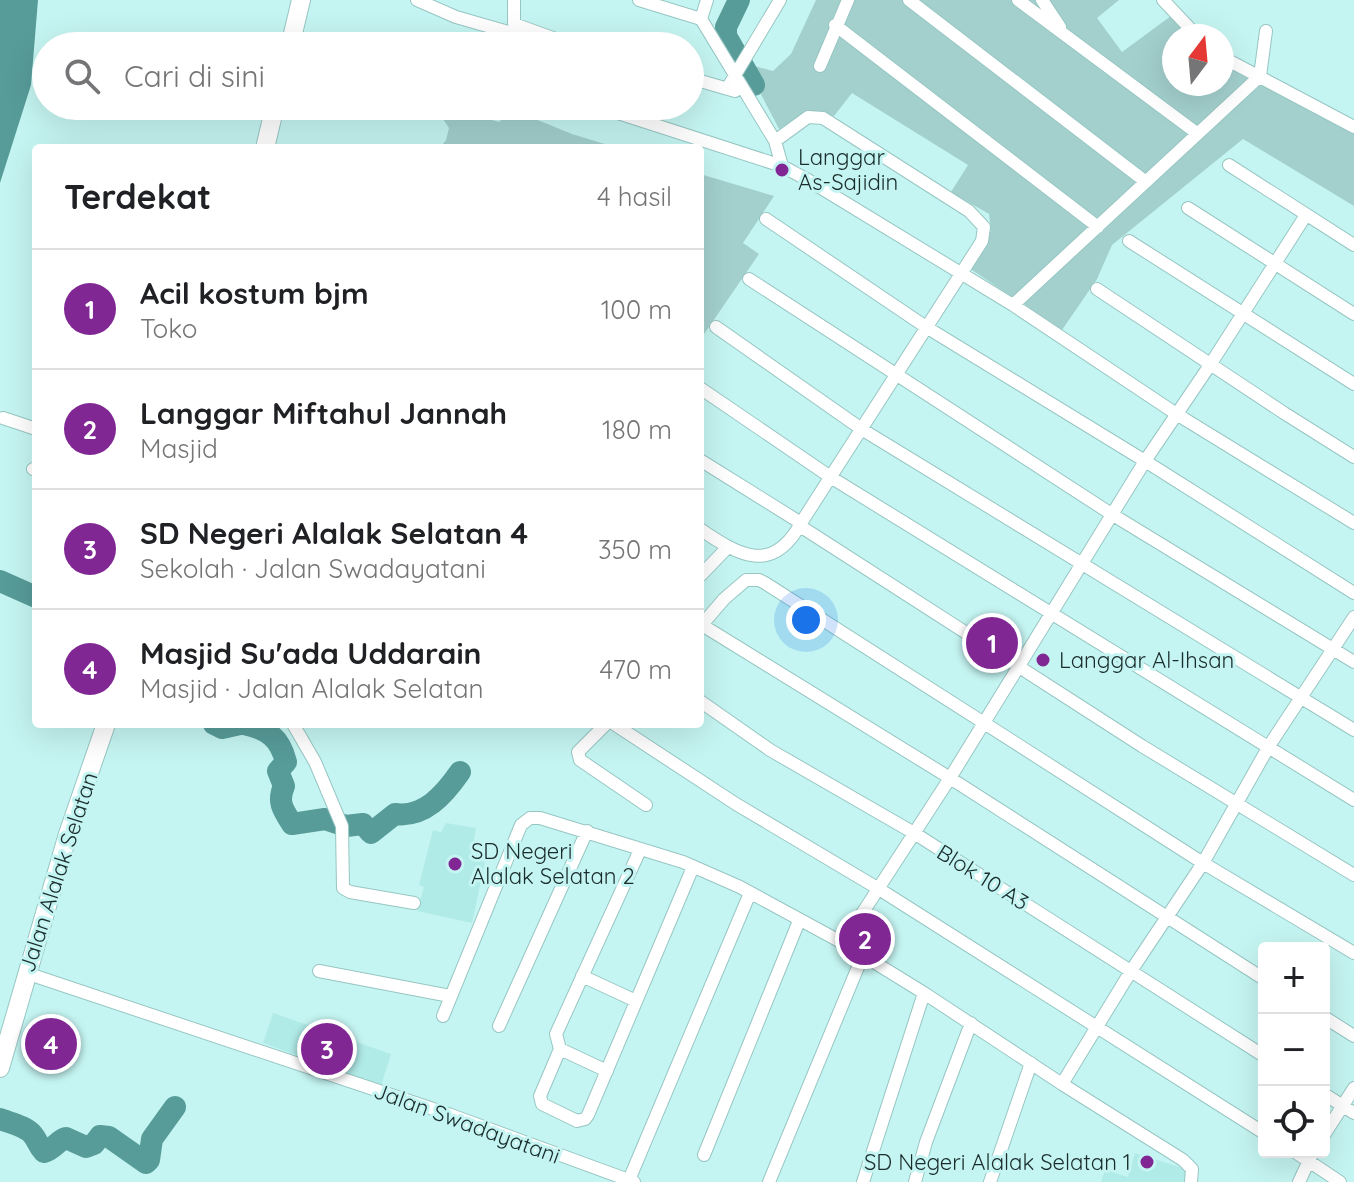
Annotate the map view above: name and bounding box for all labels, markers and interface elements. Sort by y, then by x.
north arrow [1162,24,1234,96]
search box [32,32,704,120]
icon: search [60,54,104,98]
text: Cari di sini [124,57,265,95]
place label: Langgar As-Sajidin [798,143,898,196]
marker: Langgar As-Sajidin [773,161,791,179]
text: Terdekat [64,175,211,218]
text: 4 hasil [597,180,672,213]
text: Acil kostum bjm [140,274,369,312]
text: 1 [85,293,95,326]
text: 100 m [601,293,672,326]
text: Toko [140,312,197,345]
text: Langgar Miftahul Jannah [140,394,507,432]
text: 2 [83,413,97,446]
text: 180 m [602,413,672,446]
text: Masjid [140,432,218,465]
text: SD Negeri Alalak Selatan 4 [140,514,528,552]
text: 3 [83,533,97,566]
text: 350 m [598,533,672,566]
text: Sekolah · Jalan Swadayatani [140,552,486,585]
your location [786,600,826,640]
pin: 1 [966,613,1018,673]
text: Masjid Su'ada Uddarain [140,634,481,672]
place label: Langgar Al-Ihsan [1059,646,1234,674]
marker: Langgar Al-Ihsan [1034,651,1052,669]
text: 4 [82,653,98,686]
text: 470 m [599,653,672,686]
text: Masjid · Jalan Alalak Selatan [140,672,484,705]
street label: Jalan Alalak Selatan [12,769,104,975]
place label: SD Negeri Alalak Selatan 2 [471,837,635,890]
street label: Blok 10 A3 [932,838,1034,916]
marker: SD Negeri Alalak Selatan 2 [446,855,464,873]
pin: 2 [839,909,891,969]
map controls [1258,942,1330,1158]
button: + [1258,942,1330,1014]
pin: 4 [25,1014,77,1074]
button: − [1258,1014,1330,1086]
pin: 3 [301,1019,353,1079]
street label: Jalan Swadayatani [370,1076,564,1170]
button: locate [1258,1086,1330,1158]
place label: SD Negeri Alalak Selatan 1 [864,1148,1131,1176]
marker: SD Negeri Alalak Selatan 1 [1138,1153,1156,1171]

